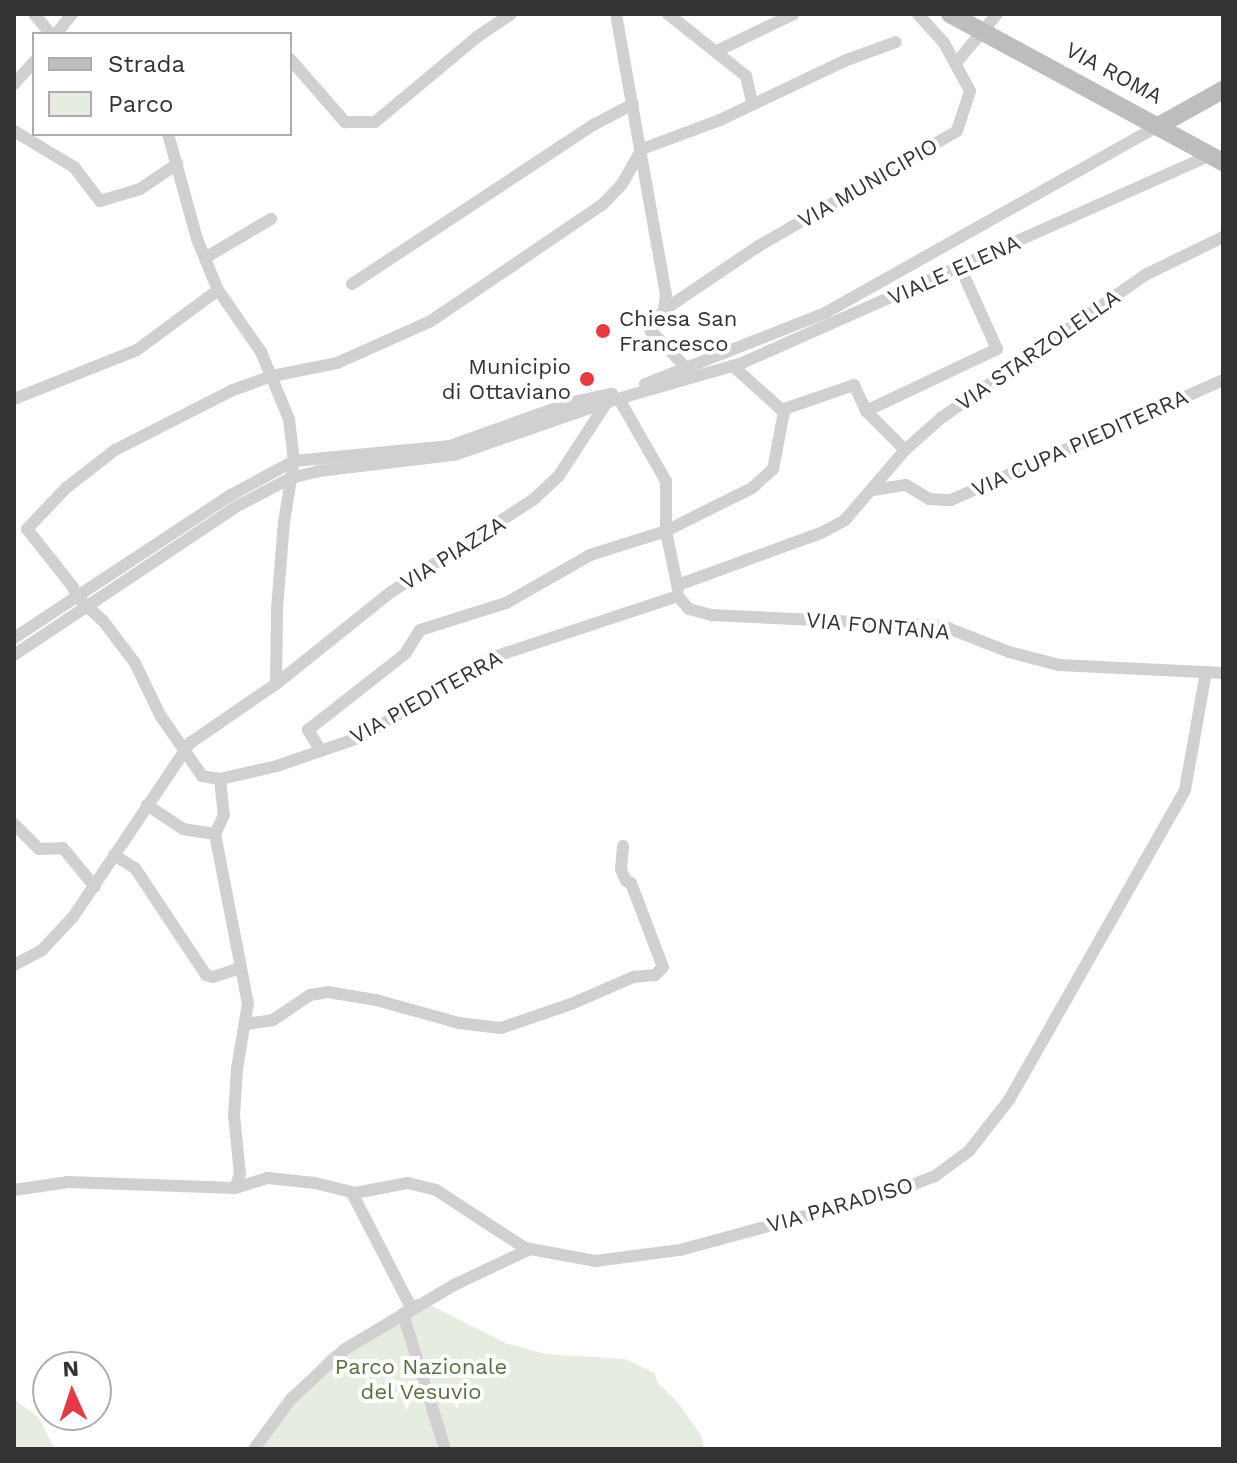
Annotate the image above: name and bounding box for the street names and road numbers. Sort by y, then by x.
street label: VIA ROMA [1061,36,1167,110]
street label: VIA MUNICIPIO [793,132,943,234]
street label: VIALE ELENA [884,229,1024,311]
street label: VIA STARZOLELLA [951,283,1125,417]
street label: VIA CUPA PIEDITERRA [967,383,1193,503]
street label: VIA PIAZZA [395,510,511,596]
street label: VIA FONTANA [805,607,951,645]
street label: VIA PIEDITERRA [345,644,507,750]
street label: VIA PARADISO [763,1171,917,1239]

